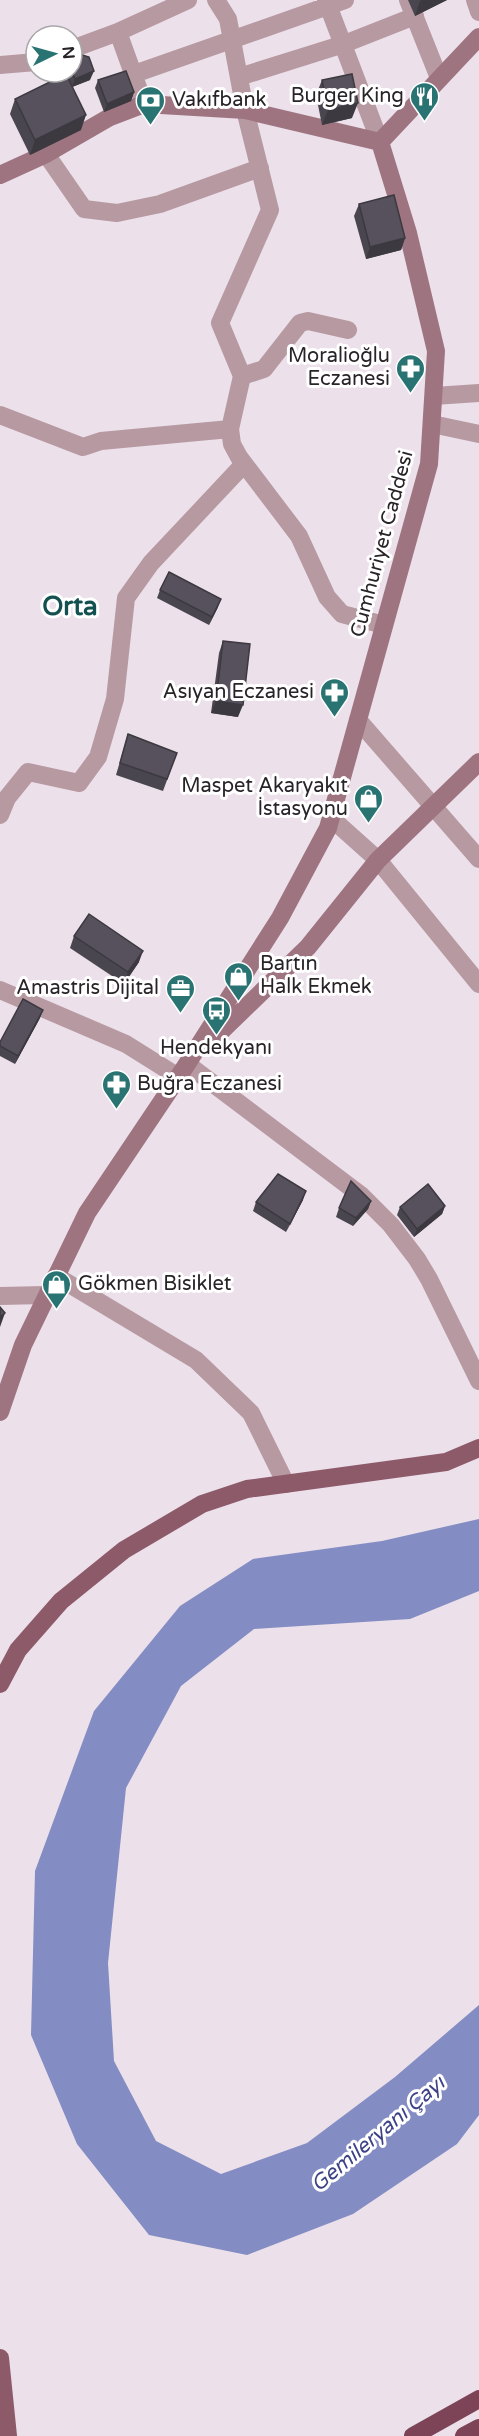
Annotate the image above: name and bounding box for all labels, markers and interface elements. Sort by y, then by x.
north arrow [24,24,84,84]
text: N [57,46,78,60]
restaurant icon: Burger King [409,80,441,122]
bank icon: Vakıfbank [135,84,167,126]
place label: Burger King [291,84,404,108]
place label: Vakıfbank [172,88,267,112]
place label: Moralioğlu Eczanesi [288,344,390,391]
pharmacy icon: Moralioğlu Eczanesi [395,352,427,394]
street label: Cumhuriyet Caddesi [346,448,418,640]
district label: Orta [42,591,98,622]
pharmacy icon: Asıyan Eczanesi [319,676,351,718]
place label: Asıyan Eczanesi [163,680,314,704]
place label: Maspet Akaryakıt İstasyonu [181,774,348,821]
shop icon: Maspet Akaryakıt İstasyonu [353,782,385,824]
place label: Bartın Halk Ekmek [260,952,372,999]
shop icon: Bartın Halk Ekmek [223,960,255,1002]
office icon: Amastris Dijital [164,972,196,1014]
place label: Amastris Dijital [16,976,159,1000]
bus stop icon: Hendekyanı [200,994,232,1036]
place label: Hendekyanı [160,1036,272,1060]
pharmacy icon: Buğra Eczanesi [100,1068,132,1110]
place label: Buğra Eczanesi [137,1072,282,1096]
shop icon: Gökmen Bisiklet [41,1268,73,1310]
place label: Gökmen Bisiklet [78,1272,232,1296]
water label: Gemileryanı Çayı [306,2070,451,2197]

